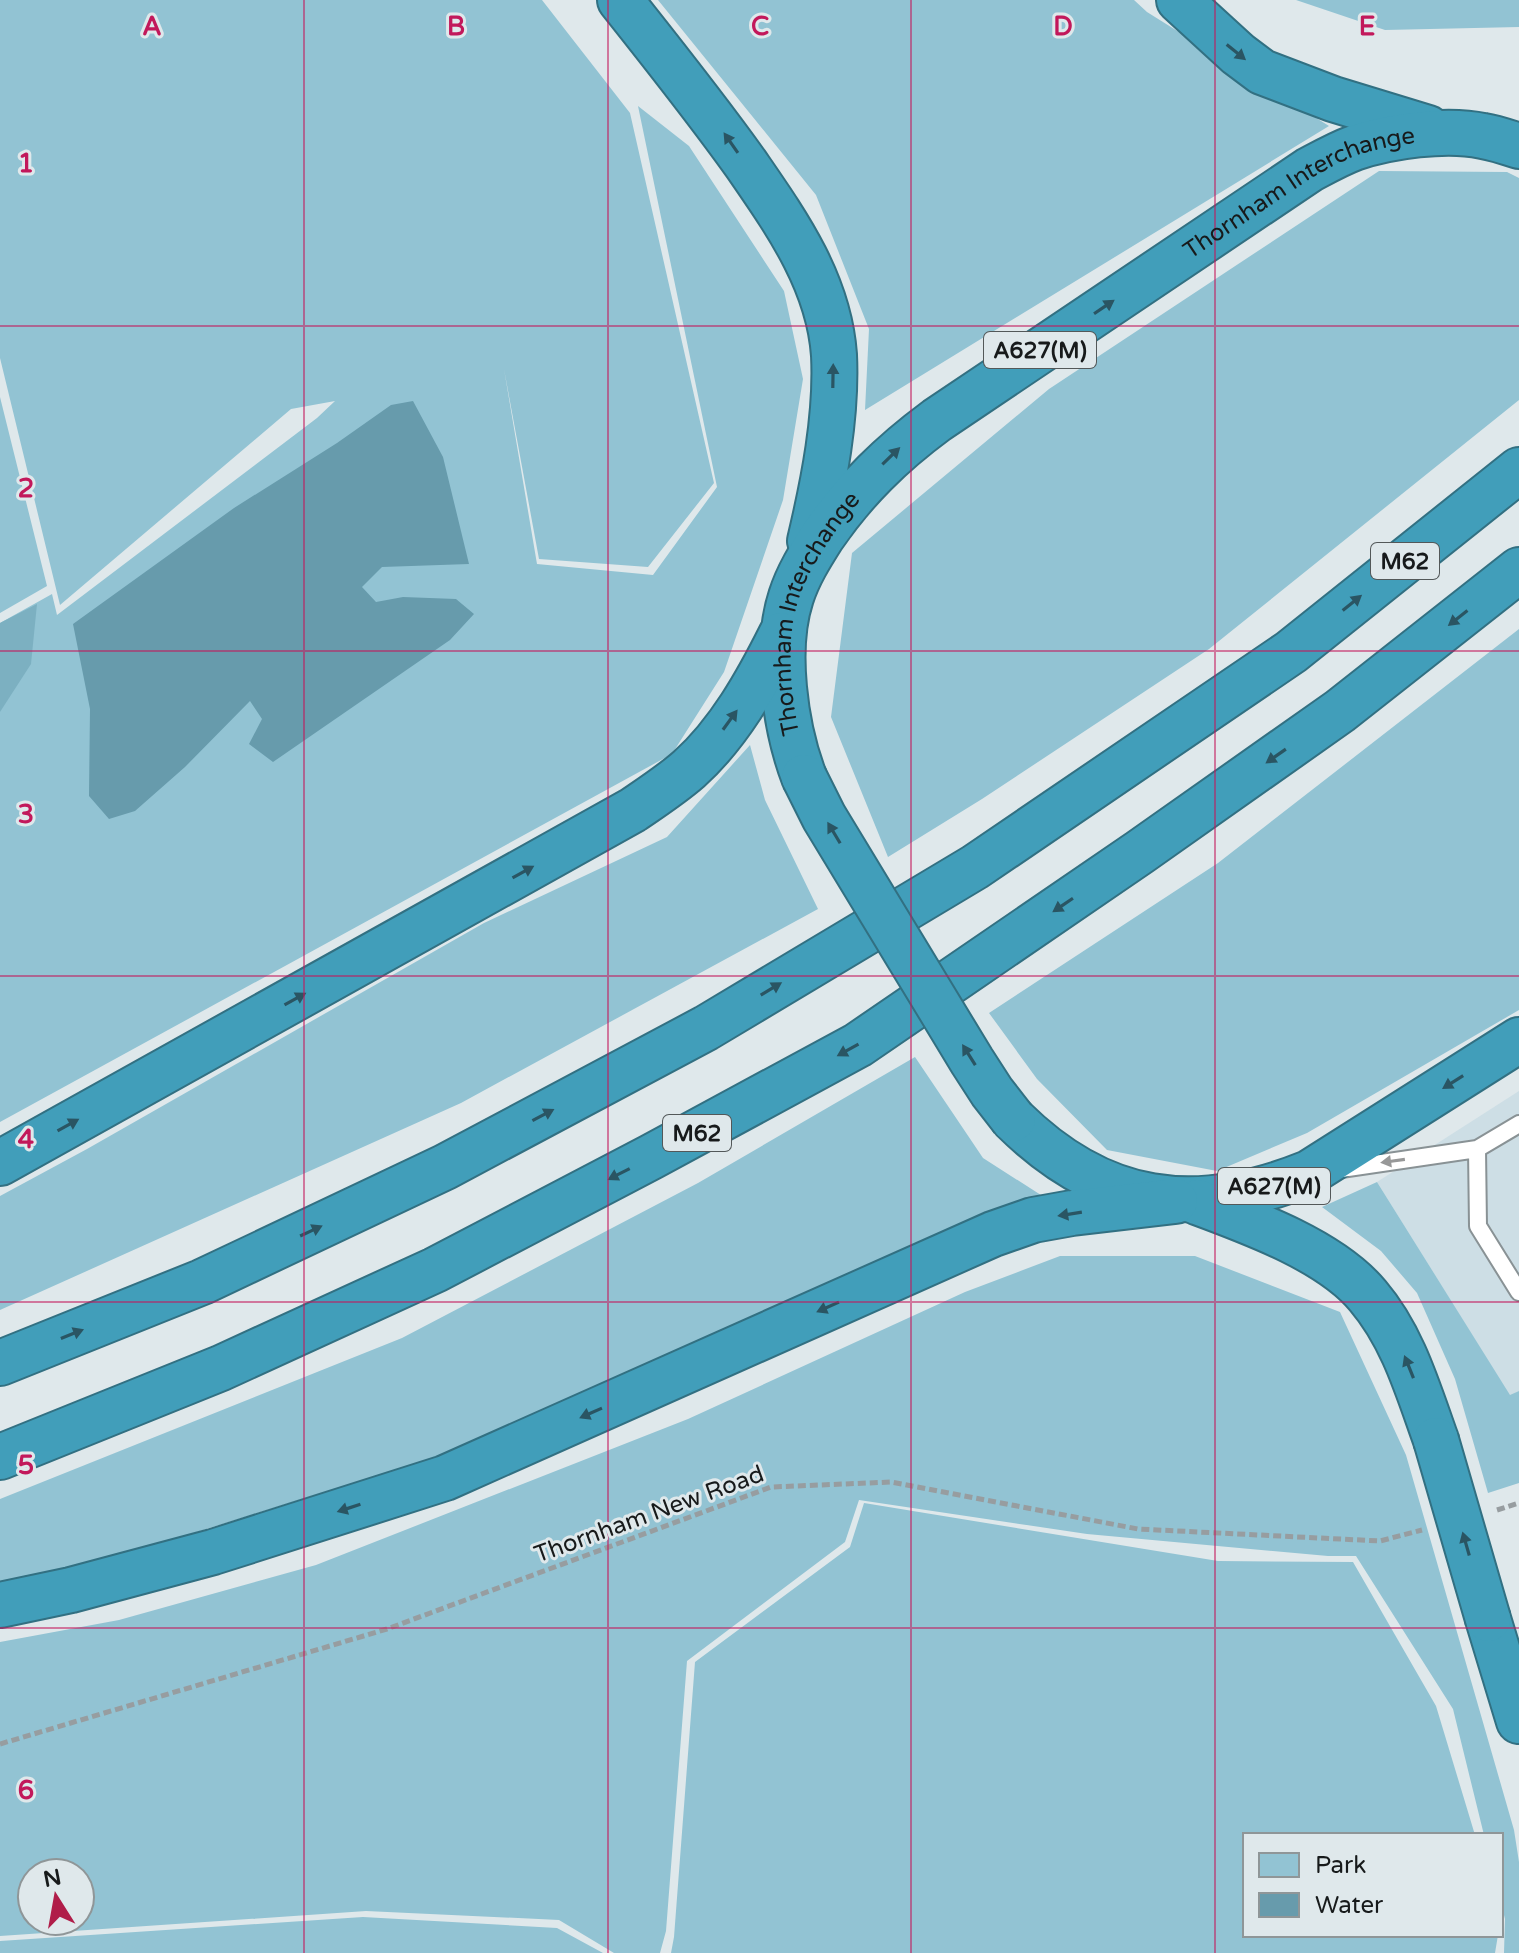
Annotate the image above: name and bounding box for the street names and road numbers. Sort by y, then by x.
street label: Thornham Interchange [1178,121,1417,265]
road number: A627(M) [984,332,1096,368]
street label: Thornham Interchange [769,486,866,738]
road number: M62 [1371,543,1439,579]
road number: M62 [663,1115,731,1151]
road number: A627(M) [1218,1168,1330,1204]
street label: Thornham New Road [531,1459,768,1569]

